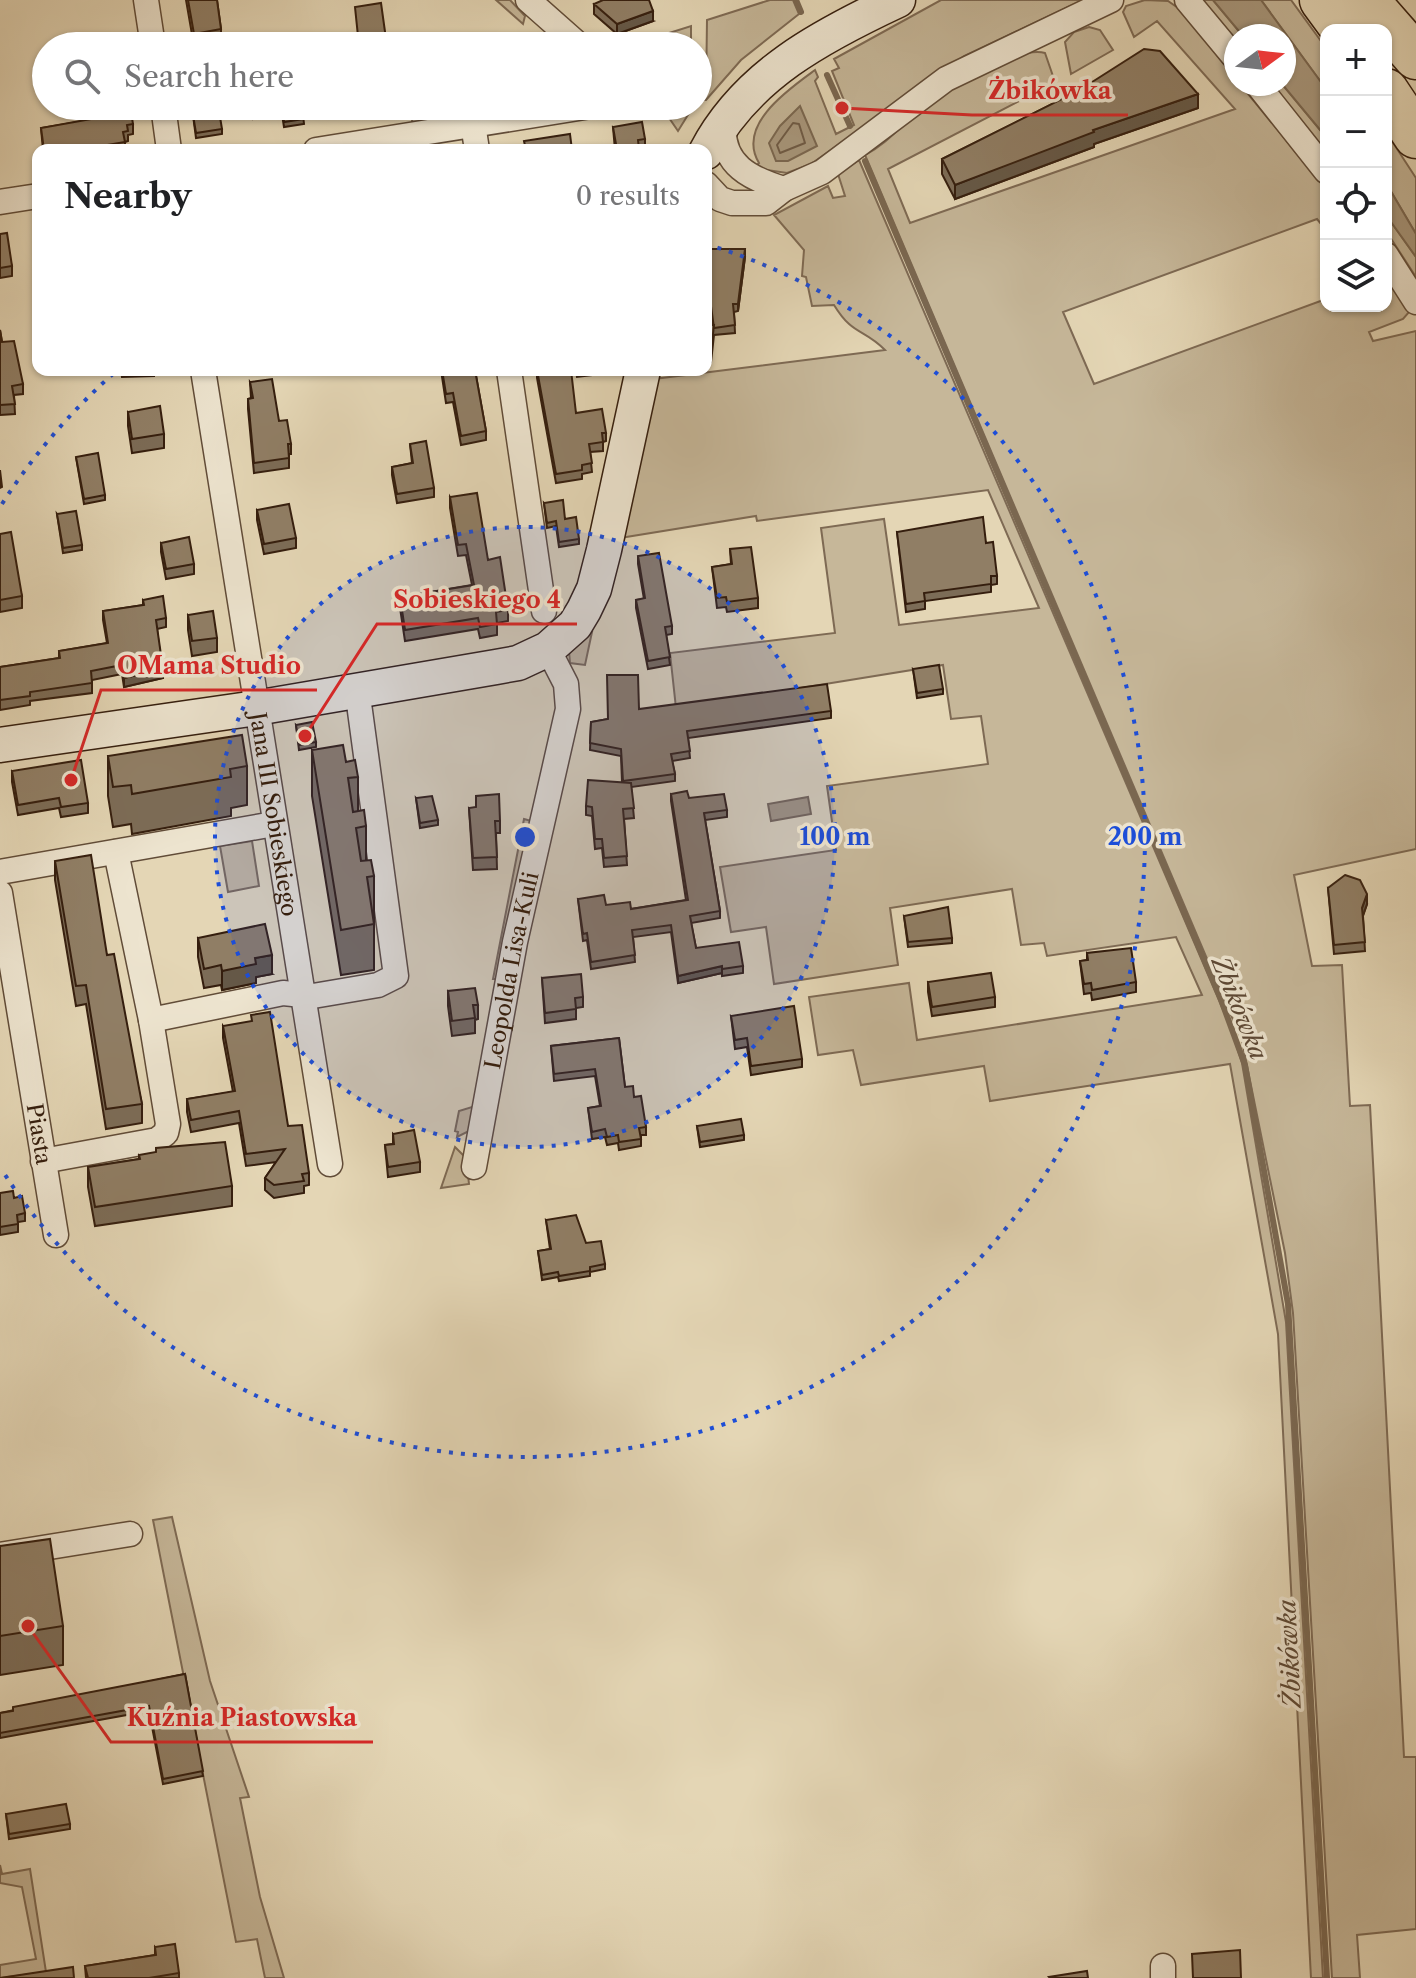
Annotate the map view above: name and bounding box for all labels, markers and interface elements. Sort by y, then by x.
north arrow [1224,24,1296,96]
map controls [1320,24,1392,312]
button: + [1320,24,1392,96]
search box [32,32,712,120]
icon: search [60,54,104,98]
text: Search here [124,58,294,95]
callout: Żbikówka [972,67,1128,115]
text: Żbikówka [988,75,1113,105]
button: − [1320,96,1392,168]
button: locate [1320,168,1392,240]
text: Nearby [64,175,192,217]
text: 0 results [576,180,680,212]
button: layers [1320,240,1392,312]
callout: Sobieskiego 4 [377,576,577,624]
text: Sobieskiego 4 [393,585,561,614]
callout: OMama Studio [101,642,317,690]
text: OMama Studio [117,651,301,680]
street label: Jana III Sobieskiego [243,708,303,918]
text: 100 m [799,822,871,851]
text: 200 m [1108,822,1182,851]
centre of rings [511,823,539,851]
street label: Leopolda Lisa-Kuli [479,869,545,1071]
water label: Żbikówka [1205,951,1273,1064]
street label: Piasta [21,1101,57,1167]
water label: Żbikówka [1272,1599,1307,1711]
callout: Kuźnia Piastowska [111,1694,373,1742]
text: Kuźnia Piastowska [127,1703,358,1732]

